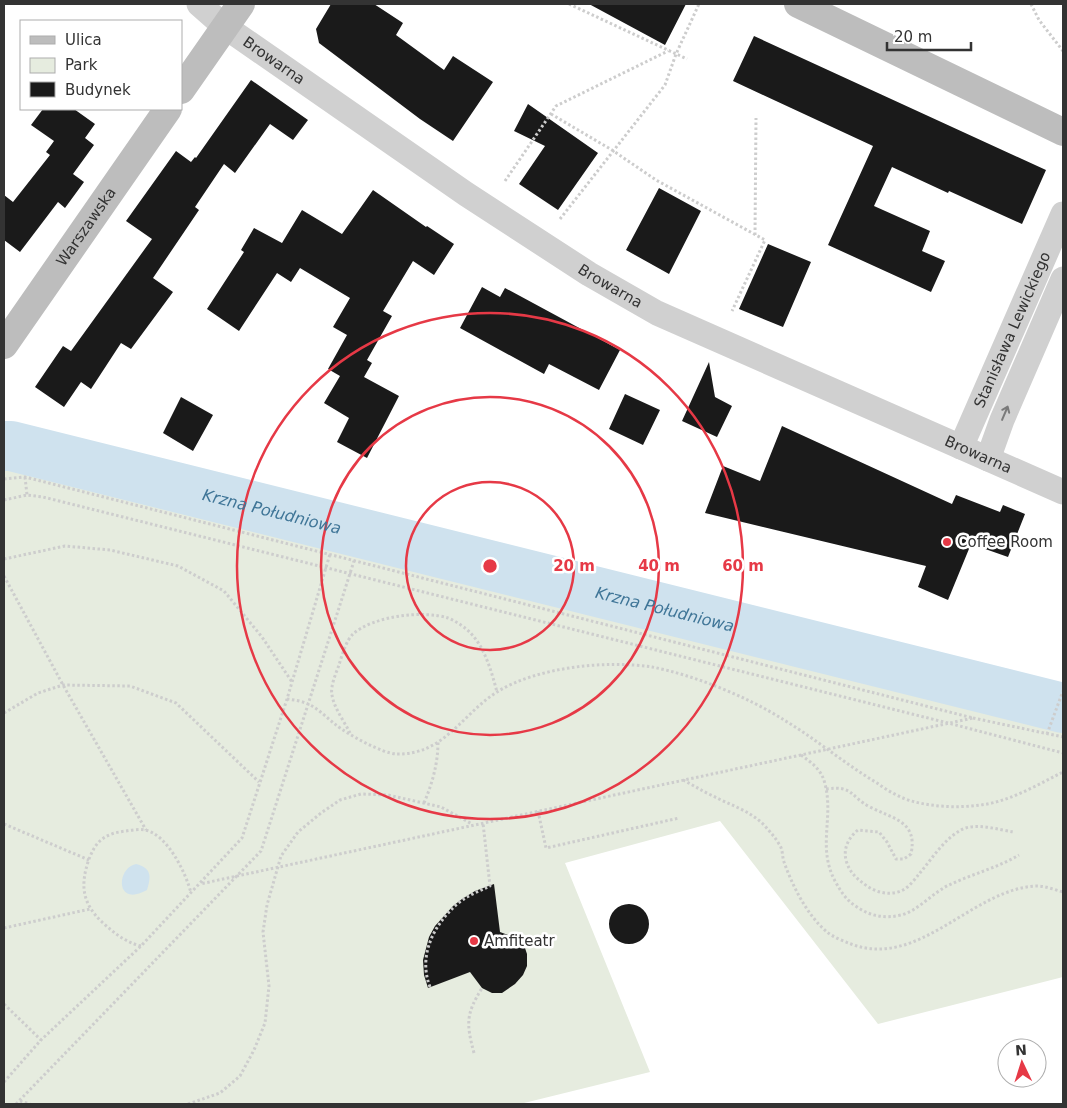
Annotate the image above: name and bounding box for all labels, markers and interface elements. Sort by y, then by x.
legend [20,20,182,110]
scale bar [887,20,971,52]
text: 20 m [894,28,932,46]
text: Ulica [65,31,102,49]
street label: Browarna [239,33,308,88]
text: Park [65,56,98,74]
text: Budynek [65,81,131,99]
street label: Warszawska [53,184,120,270]
street label: Stanisława Lewickiego [970,249,1054,411]
street label: Browarna [575,260,646,312]
one-way arrow [1001,406,1011,421]
street label: Browarna [942,432,1014,477]
water label: Krzna Południowa [201,485,343,538]
place label: Coffee Room [957,533,1053,551]
marker: Coffee Room [941,536,953,548]
centre of rings [481,557,499,575]
text: 20 m [553,557,595,575]
text: 40 m [638,557,680,575]
text: 60 m [722,557,764,575]
water label: Krzna Południowa [594,583,736,636]
place label: Amfiteatr [484,932,556,950]
marker: Amfiteatr [468,935,480,947]
north arrow [997,1038,1047,1088]
text: N [1015,1042,1027,1058]

